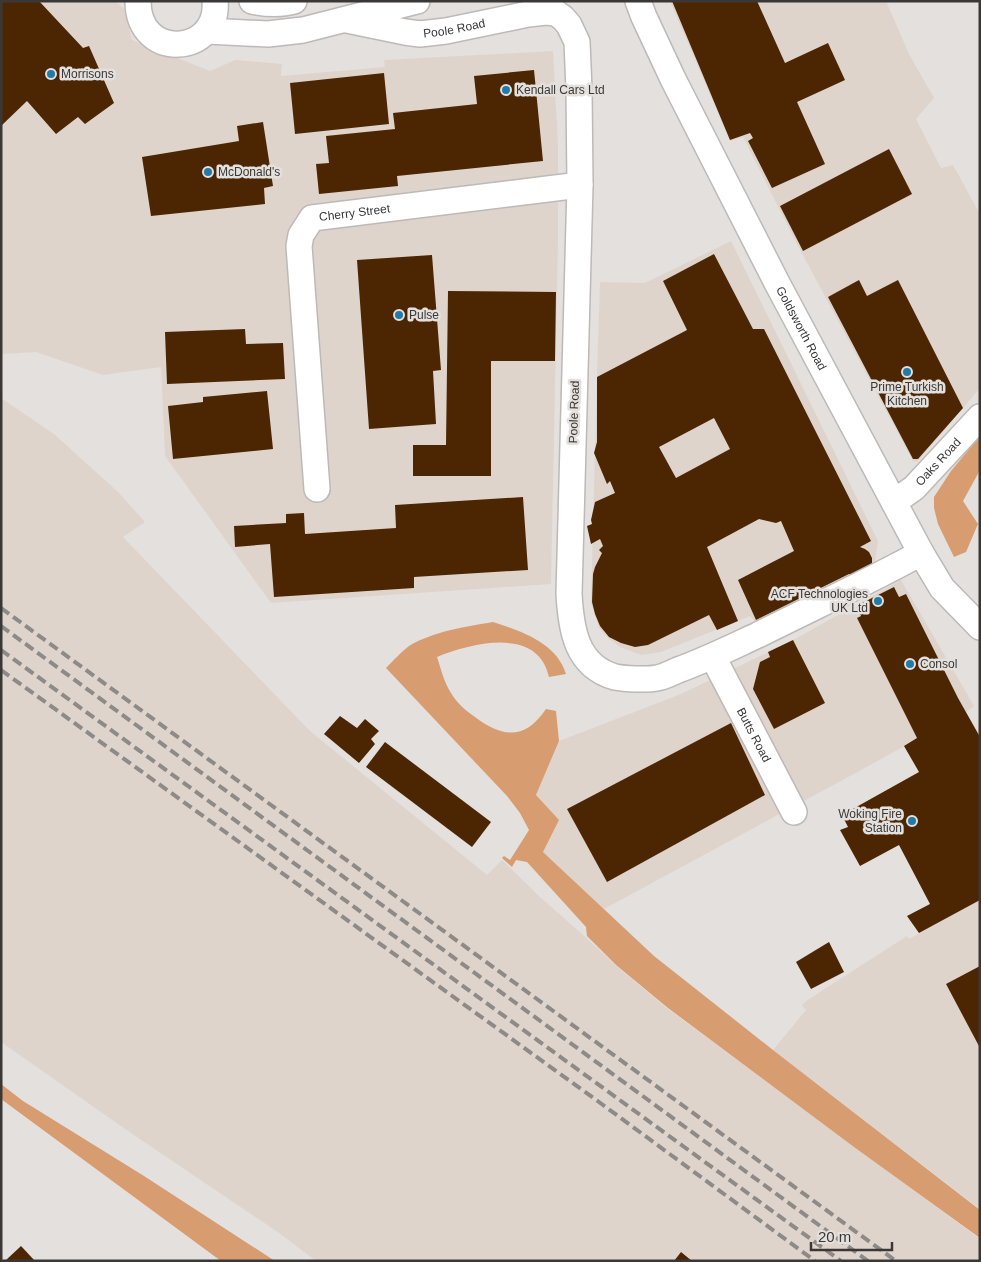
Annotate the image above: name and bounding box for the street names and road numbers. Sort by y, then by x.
street label: Poole Road [422,16,486,41]
street label: Cherry Street [318,201,392,224]
street label: Goldsworth Road [773,284,829,373]
street label: Poole Road [566,380,582,444]
street label: Oaks Road [913,435,964,489]
street label: Butts Road [734,705,774,765]

